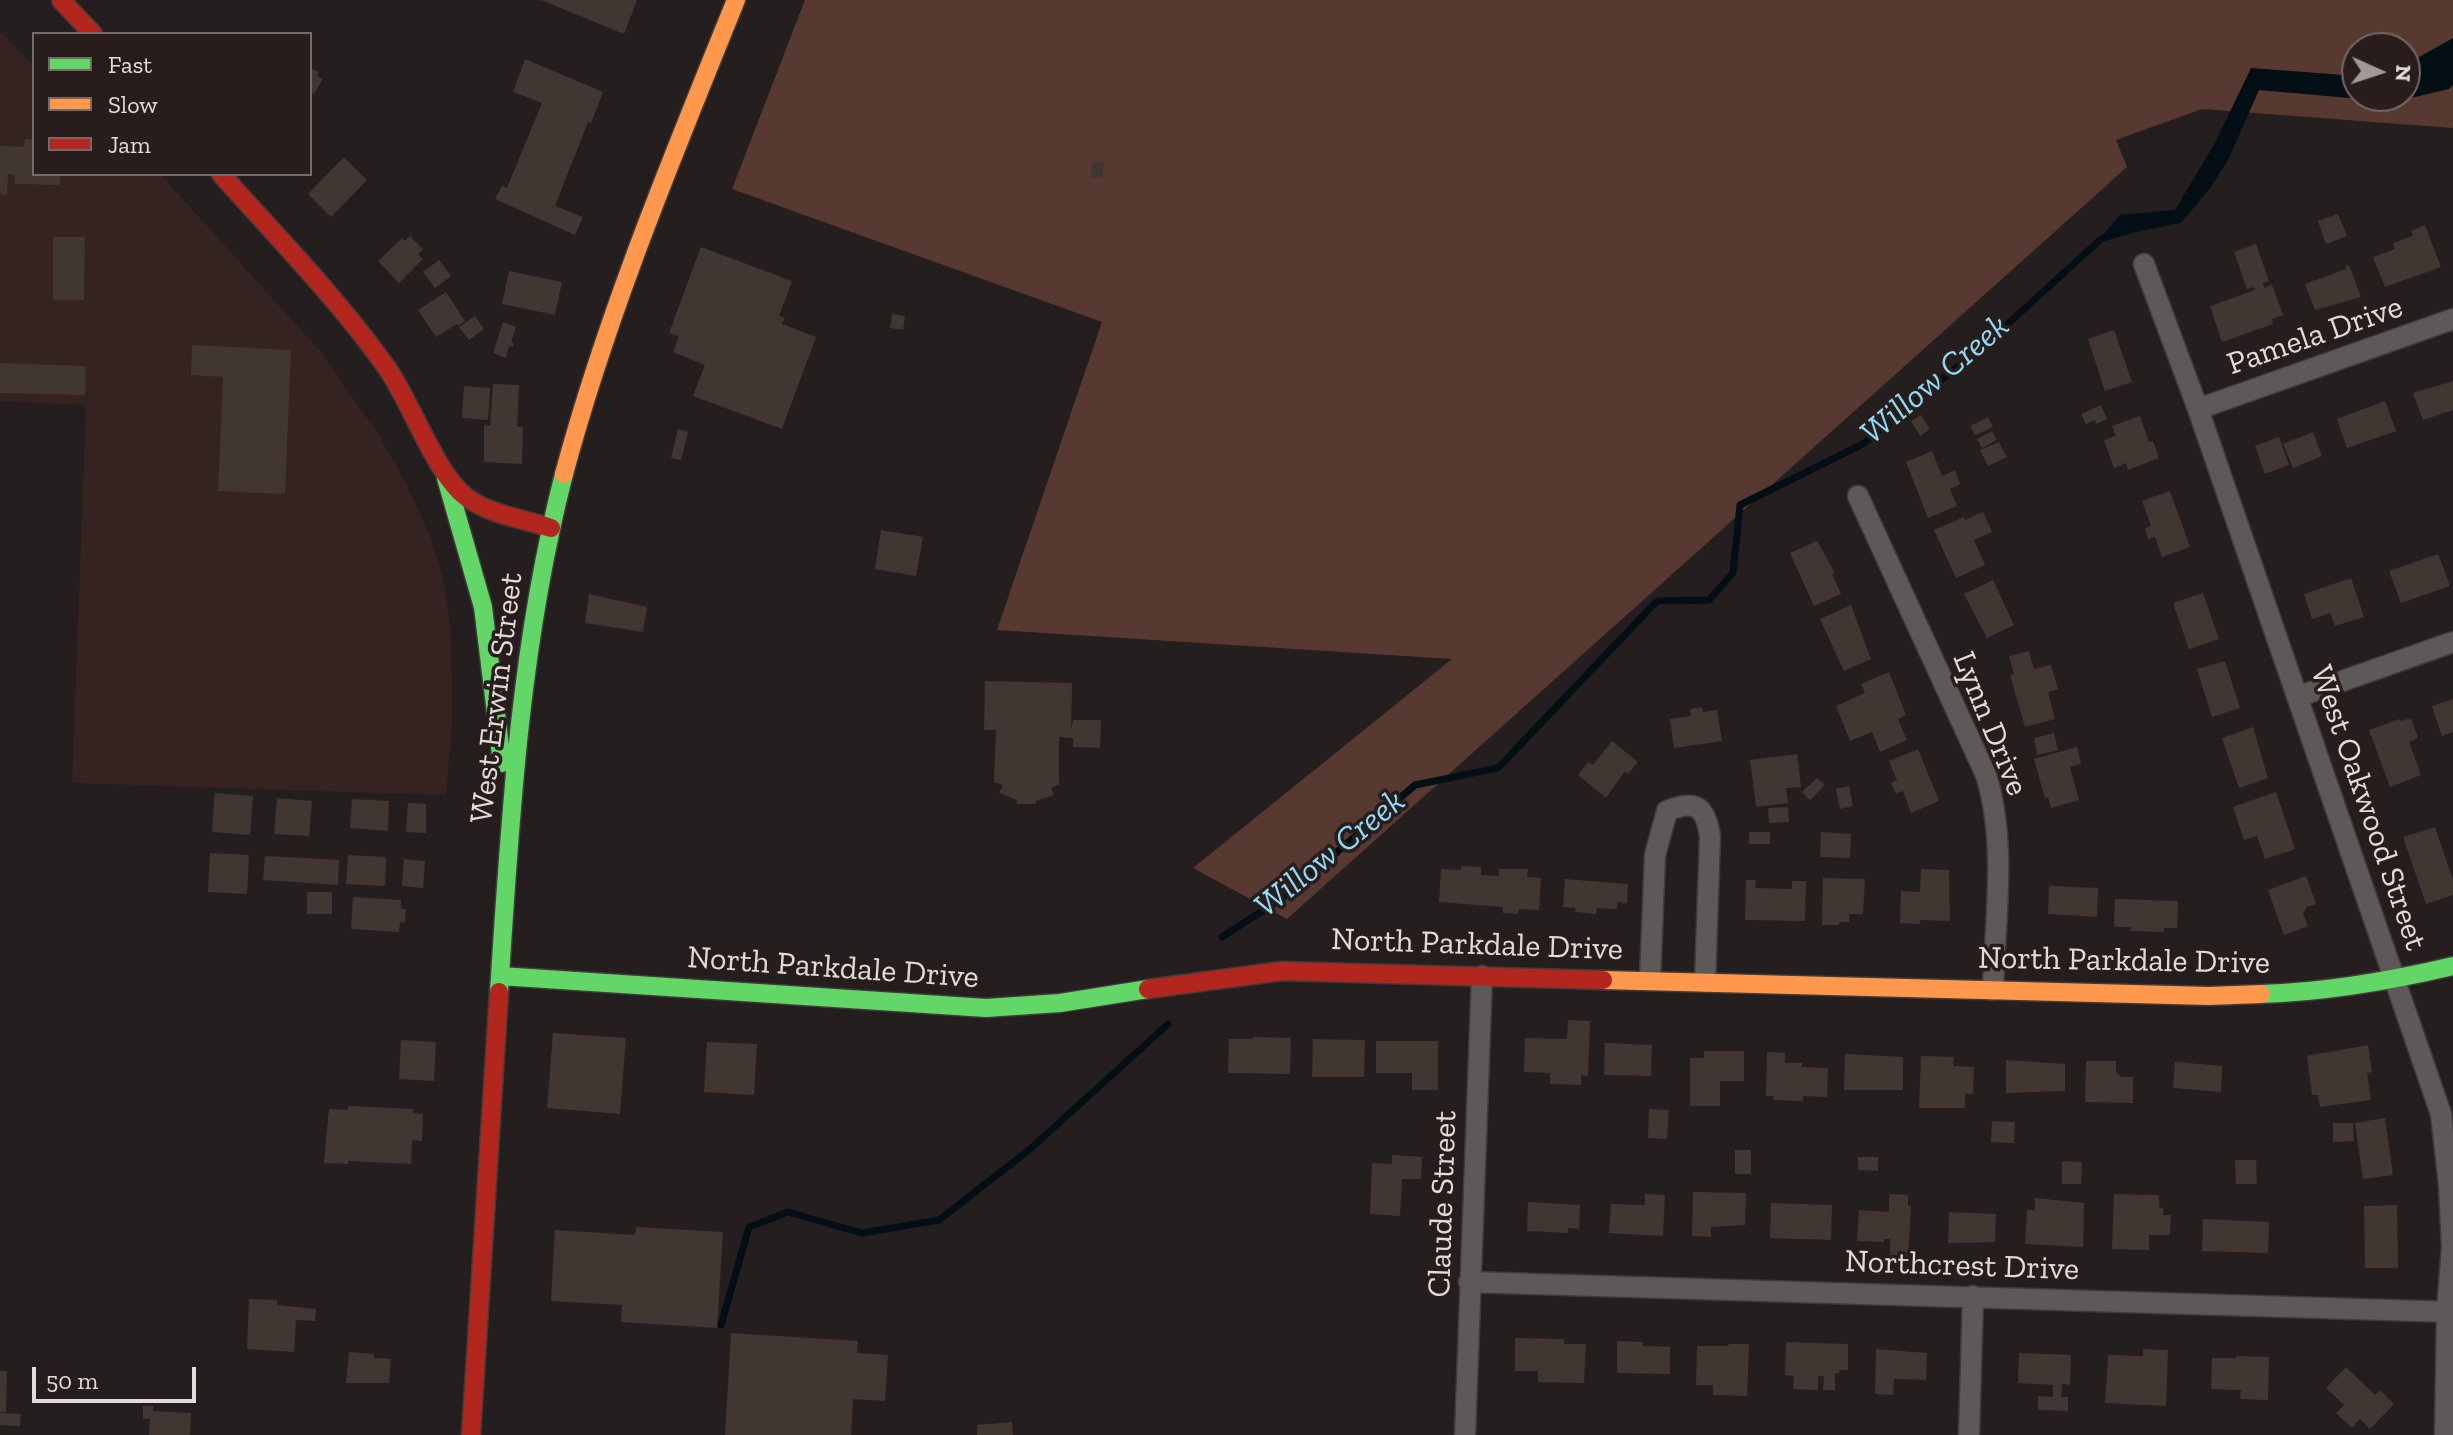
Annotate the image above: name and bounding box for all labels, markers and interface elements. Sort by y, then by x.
legend [32,32,312,176]
north arrow [2341,32,2421,112]
text: Fast [108,50,152,79]
text: N [2390,64,2417,82]
text: Slow [108,90,158,119]
text: Jam [108,130,151,159]
street label: Pamela Drive [2222,288,2408,384]
water label: Willow Creek [1853,306,2017,454]
street label: West Erwin Street [463,570,531,826]
street label: Lynn Drive [1944,646,2036,802]
street label: West Oakwood Street [2301,661,2435,955]
water label: Willow Creek [1247,781,1413,927]
street label: North Parkdale Drive [1330,921,1624,969]
street label: North Parkdale Drive [686,939,980,997]
street label: North Parkdale Drive [1978,939,2270,983]
street label: Claude Street [1421,1110,1465,1298]
street label: Northcrest Drive [1844,1243,2080,1289]
scale bar [36,1351,200,1401]
text: 50 m [46,1366,98,1395]

